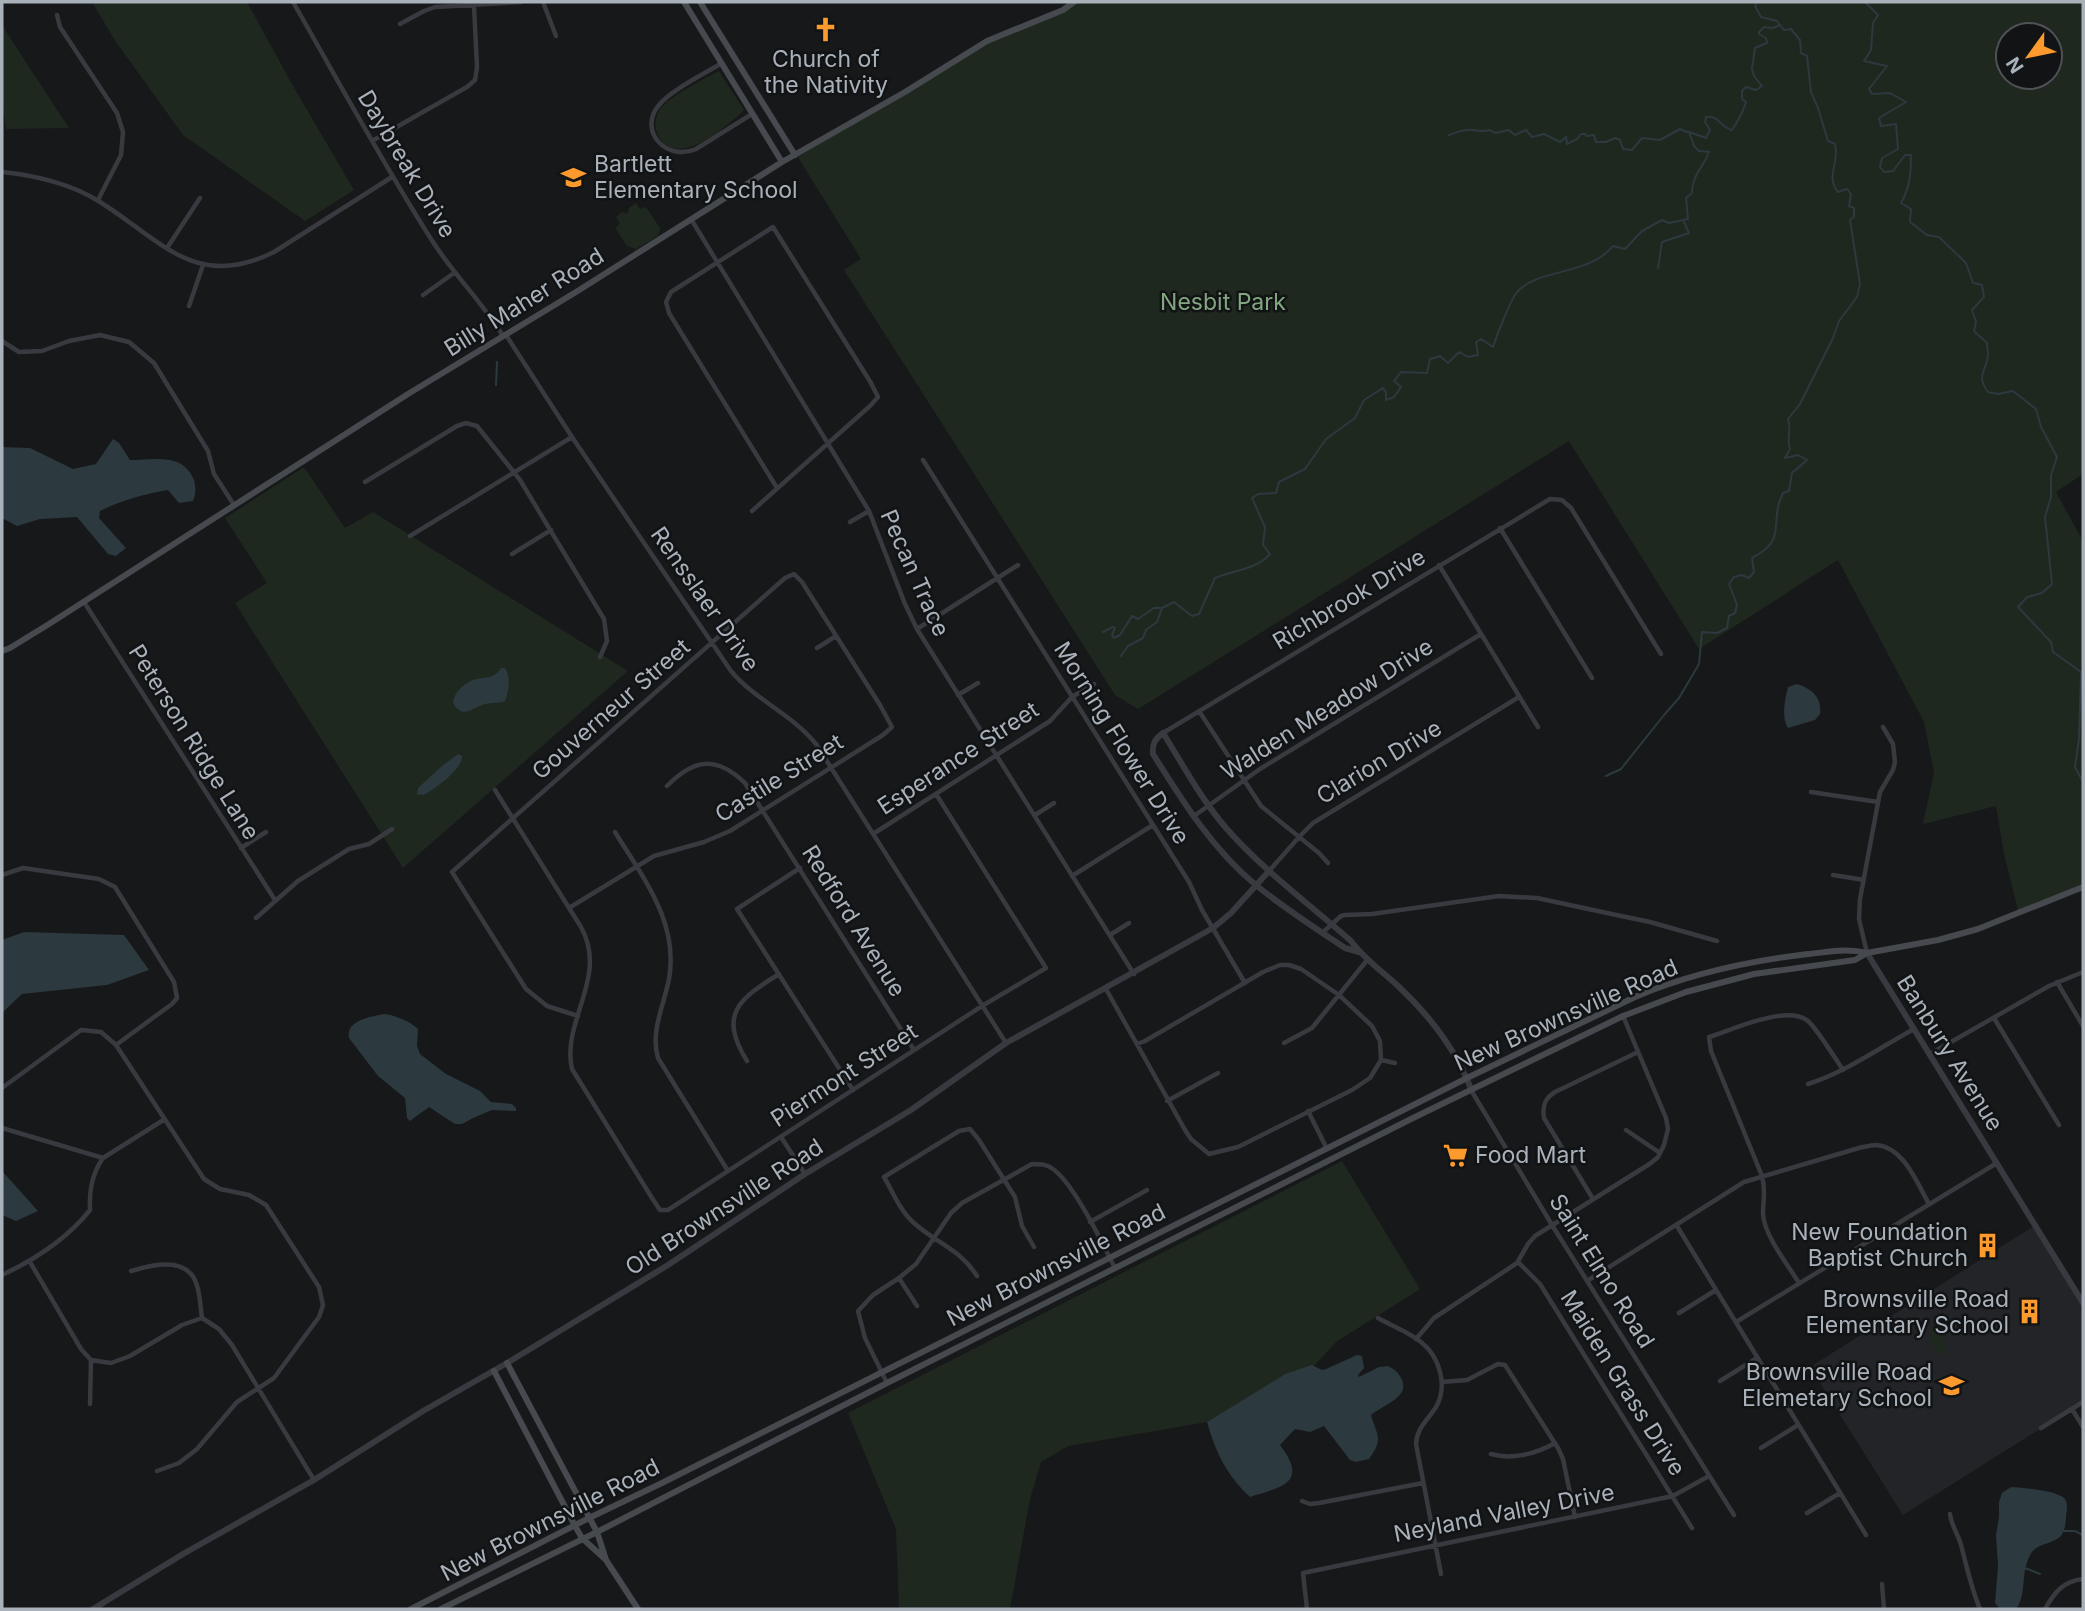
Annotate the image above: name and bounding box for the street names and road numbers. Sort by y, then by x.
street label: Daybreak Drive [352,85,462,243]
street label: Billy Maher Road [439,242,609,362]
street label: Pecan Trace [875,505,955,641]
street label: Rensslaer Drive [645,521,765,677]
street label: Richbrook Drive [1268,542,1430,656]
street label: Gouverneur Street [526,632,696,785]
street label: Walden Meadow Drive [1216,632,1438,786]
street label: Morning Flower Drive [1048,637,1196,849]
street label: Peterson Ridge Lane [123,639,265,845]
street label: Esperance Street [872,695,1044,821]
street label: Clarion Drive [1311,714,1447,810]
street label: Castile Street [710,727,848,828]
street label: Redford Avenue [796,840,912,1002]
street label: New Brownsville Road [1450,953,1682,1077]
street label: Banbury Avenue [1891,970,2009,1136]
street label: Piermont Street [765,1017,923,1133]
street label: Old Brownsville Road [620,1133,828,1281]
street label: Saint Elmo Road [1543,1189,1661,1353]
street label: New Brownsville Road [942,1198,1170,1332]
street label: Maiden Grass Drive [1555,1285,1691,1481]
street label: New Brownsville Road [436,1453,664,1587]
street label: Neyland Valley Drive [1391,1478,1617,1548]

